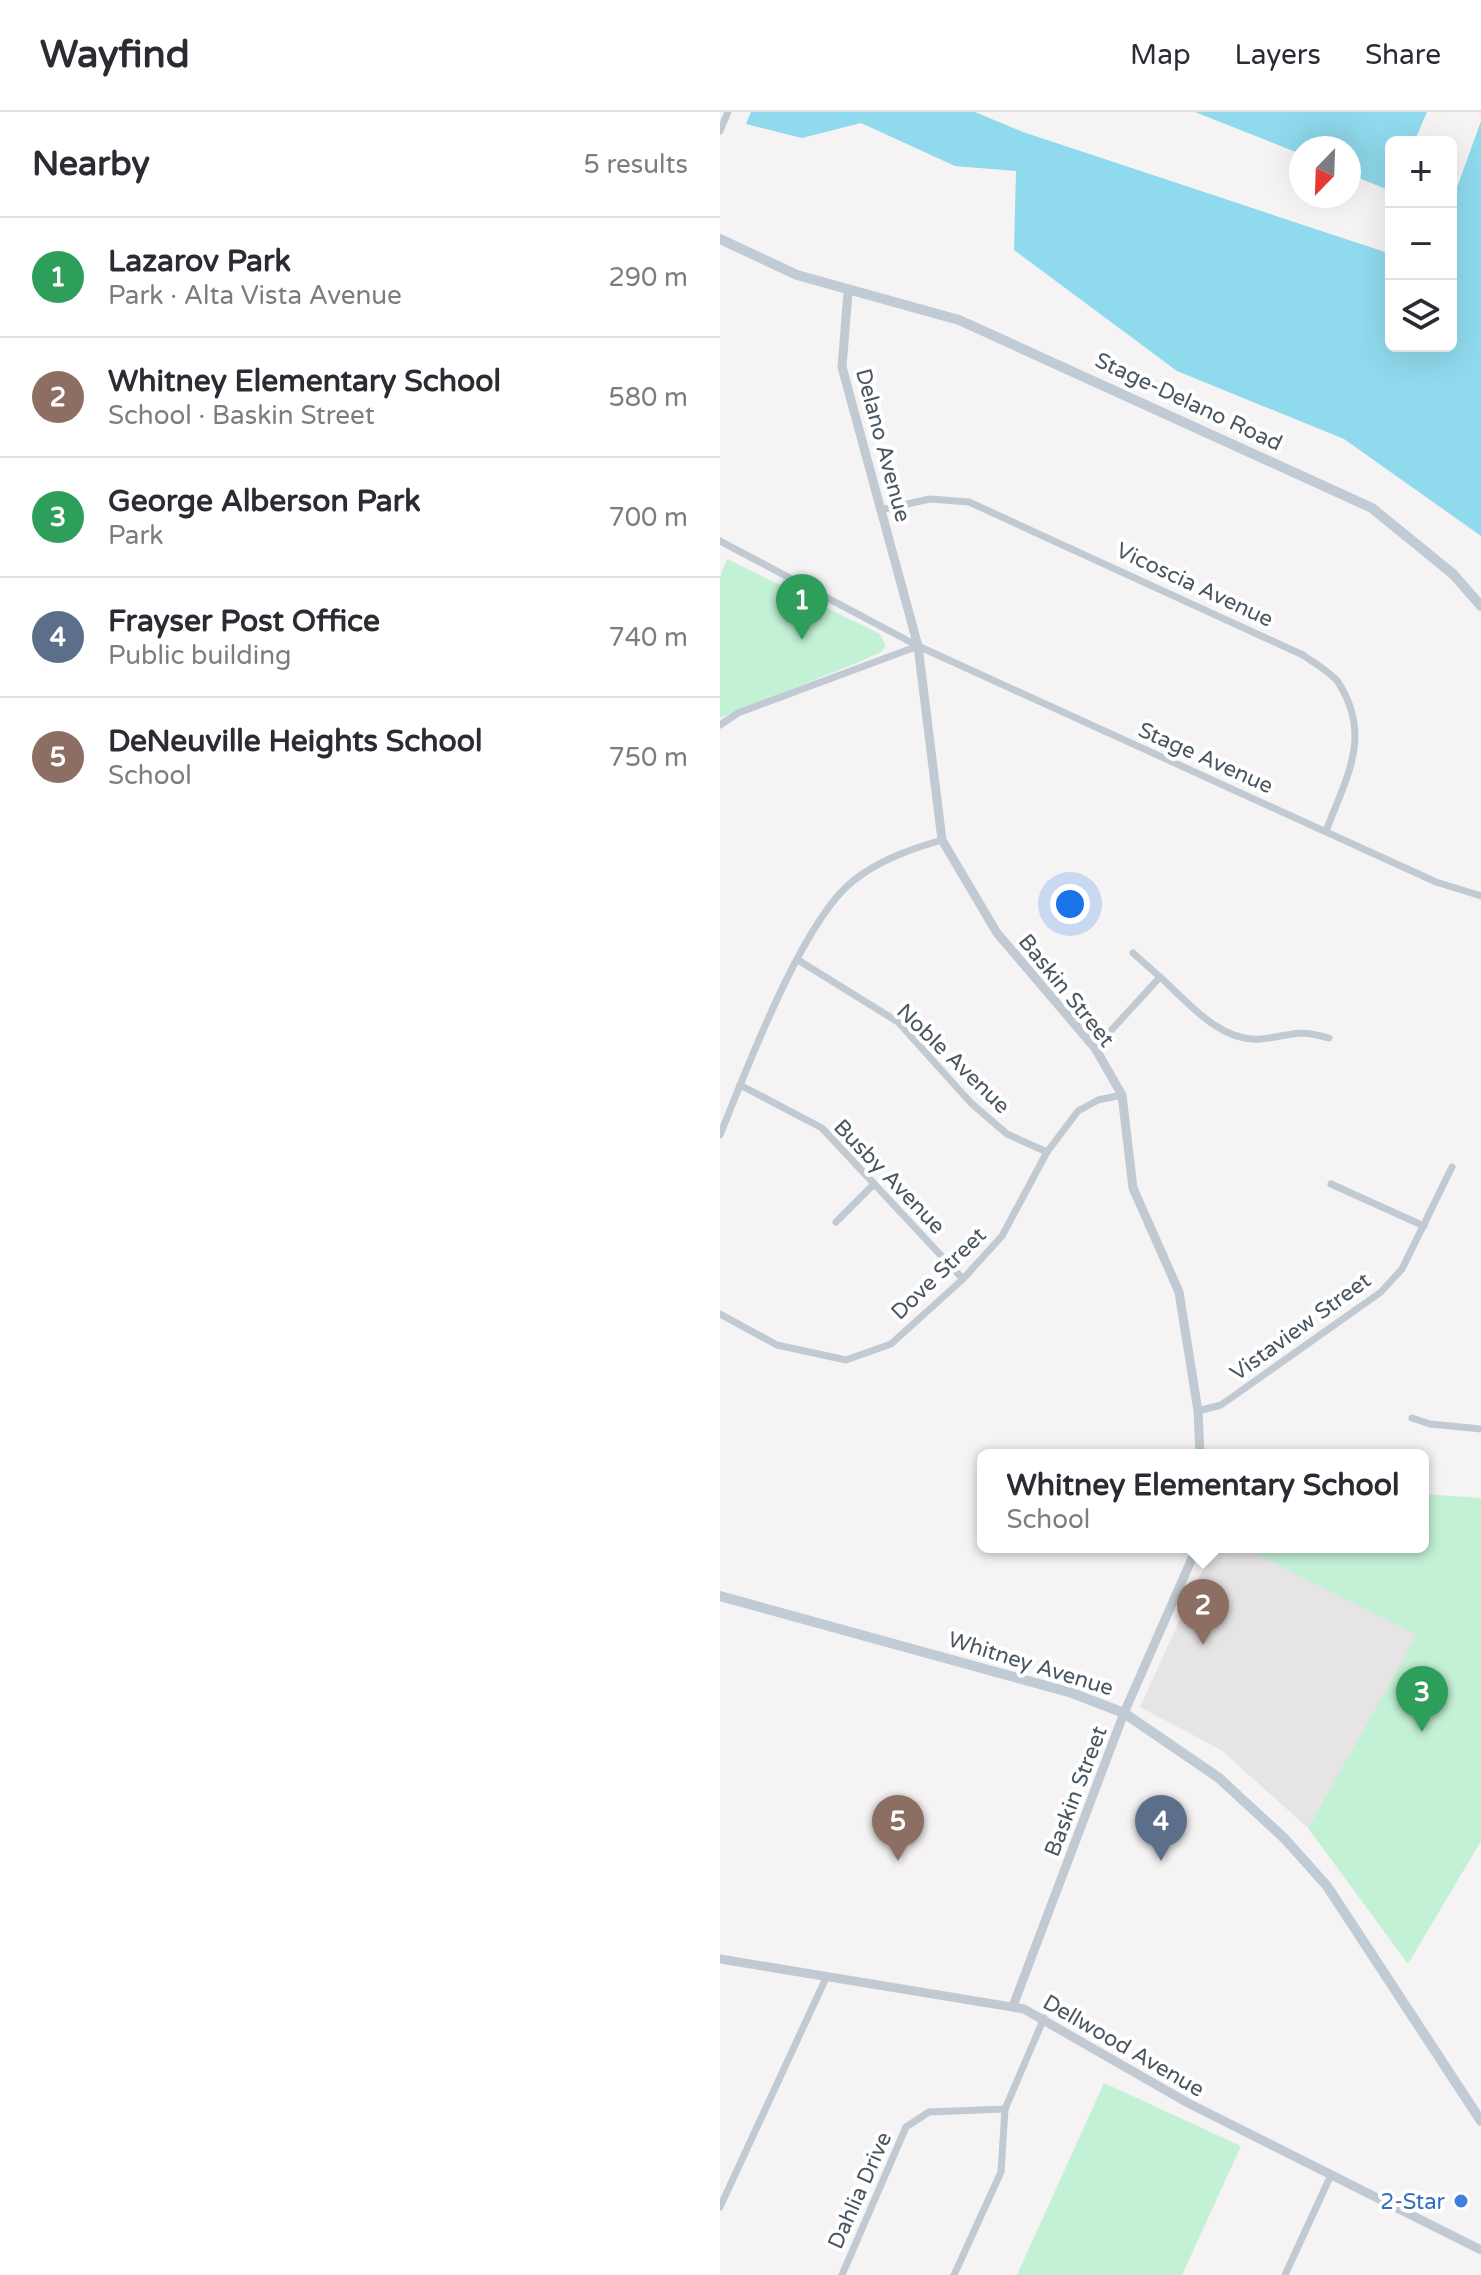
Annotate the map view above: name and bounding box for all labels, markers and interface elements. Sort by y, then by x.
text: Wayfind [40,32,190,78]
text: Map [1130,38,1191,72]
text: Layers [1235,38,1321,72]
text: Share [1365,38,1441,72]
north arrow [1289,136,1361,208]
map controls [1385,136,1457,352]
button: + [1385,136,1457,208]
text: Nearby [32,144,150,185]
text: 5 results [583,149,688,180]
button: − [1385,208,1457,280]
text: Lazarov Park [108,243,291,280]
text: 1 [50,262,66,293]
text: 290 m [608,262,688,293]
text: Park · Alta Vista Avenue [108,280,402,311]
button: layers [1385,280,1457,352]
street label: Stage-Delano Road [1091,347,1286,457]
text: Whitney Elementary School [108,363,501,400]
street label: Delano Avenue [850,366,916,525]
text: 2 [50,382,66,413]
text: 580 m [608,382,688,413]
text: School · Baskin Street [108,400,375,431]
text: George Alberson Park [108,483,421,520]
text: 3 [50,502,66,533]
text: 700 m [608,502,688,533]
text: Park [108,520,164,551]
street label: Vicoscia Avenue [1112,537,1277,633]
pin: 1 [776,574,828,640]
text: Frayser Post Office [108,603,380,640]
text: 4 [50,622,66,653]
text: 740 m [608,622,688,653]
text: Public building [108,640,291,671]
street label: Stage Avenue [1134,717,1277,799]
text: DeNeuville Heights School [108,723,483,760]
text: 5 [50,742,66,773]
text: 750 m [608,742,688,773]
text: School [108,760,192,791]
your location [1050,884,1090,924]
street label: Baskin Street [1013,929,1120,1052]
street label: Noble Avenue [891,998,1015,1119]
street label: Busby Avenue [828,1114,950,1239]
street label: Dove Street [886,1222,992,1325]
street label: Vistaview Street [1225,1267,1376,1386]
popup [977,1449,1429,1553]
text: Whitney Elementary School [1007,1467,1399,1504]
text: School [1007,1504,1090,1535]
pin: 2 [1177,1579,1229,1645]
street label: Whitney Avenue [945,1626,1117,1701]
pin: 3 [1396,1666,1448,1732]
street label: Baskin Street [1039,1722,1113,1860]
pin: 5 [872,1795,924,1861]
pin: 4 [1135,1795,1187,1861]
street label: Dellwood Avenue [1038,1989,1209,2103]
street label: Dahlia Drive [823,2128,897,2253]
place label: 2-Star [1380,2189,1446,2215]
marker: 2-Star [1452,2192,1470,2210]

